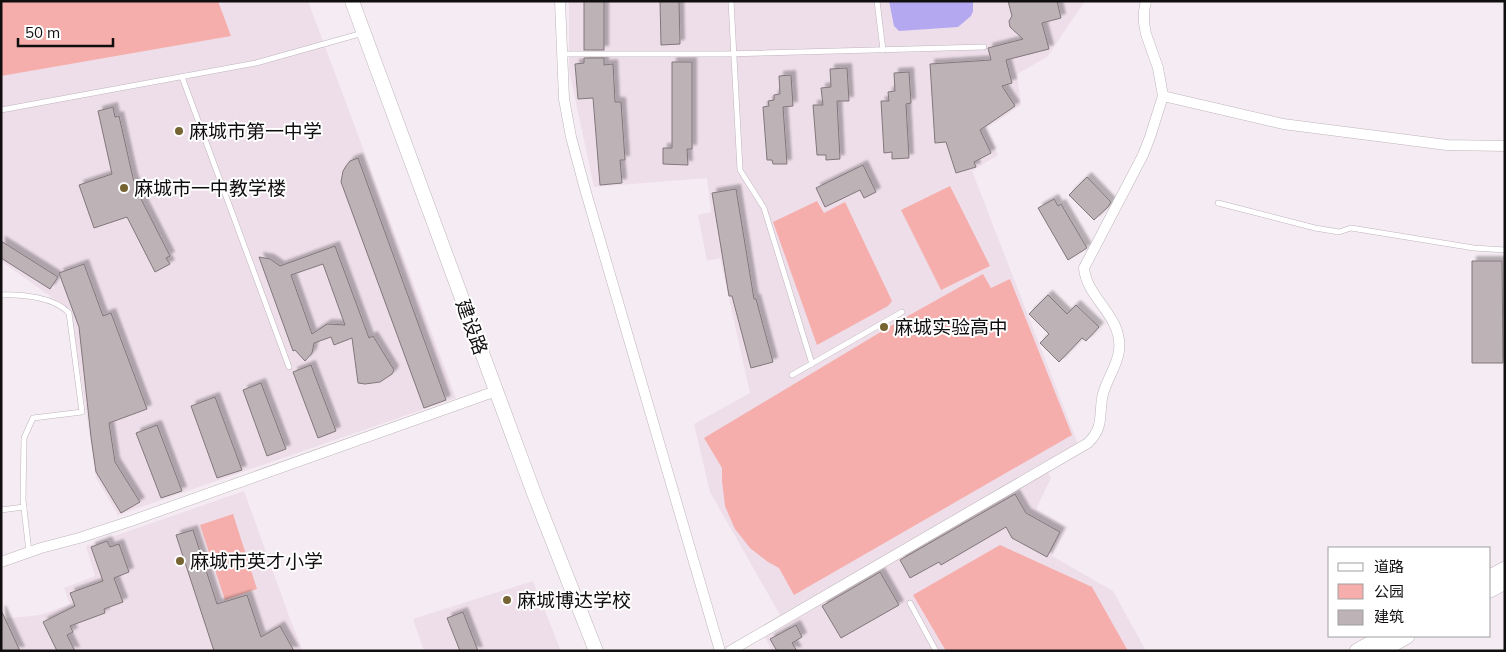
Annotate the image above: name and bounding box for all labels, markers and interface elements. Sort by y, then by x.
scale bar [18,15,112,47]
text: 50 m [25,23,60,42]
place label: 麻城市第一中学 [189,119,322,143]
marker: 麻城市第一中学 [173,125,185,137]
place label: 麻城市一中教学楼 [134,176,286,200]
marker: 麻城市一中教学楼 [118,182,130,194]
street label: 建设路 [451,296,493,358]
place label: 麻城实验高中 [894,315,1008,339]
marker: 麻城实验高中 [878,321,890,333]
legend [1328,547,1491,637]
place label: 麻城市英才小学 [190,549,323,573]
marker: 麻城市英才小学 [174,555,186,567]
text: 道路 [1374,557,1404,576]
text: 公园 [1374,582,1404,601]
place label: 麻城博达学校 [517,588,631,612]
marker: 麻城博达学校 [501,594,513,606]
text: 建筑 [1374,607,1404,626]

